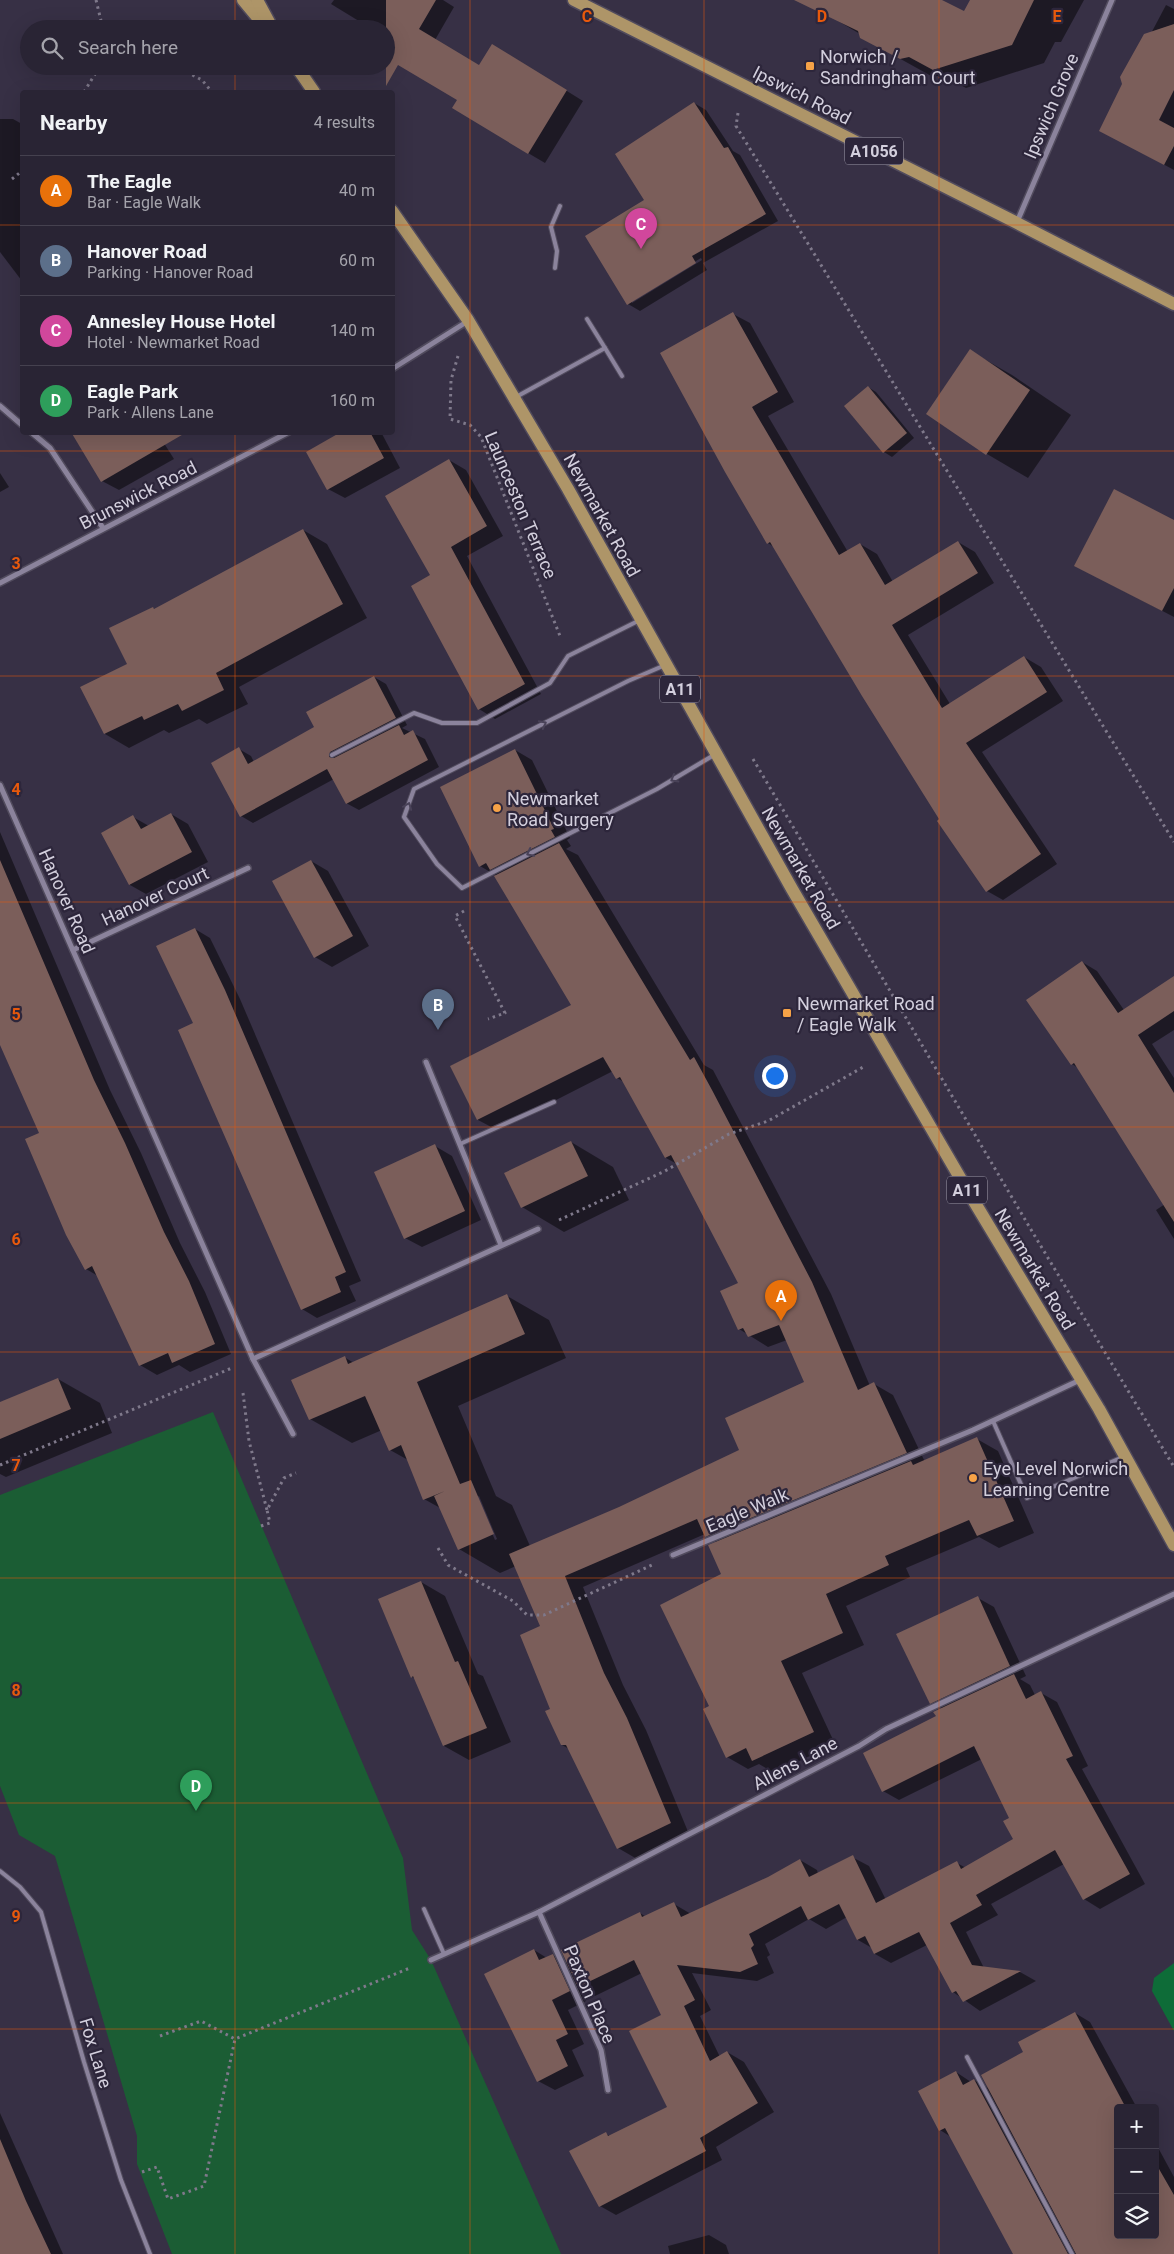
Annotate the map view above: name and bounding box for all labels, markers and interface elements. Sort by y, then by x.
text: C [582,7,592,26]
text: D [817,7,827,26]
text: E [1053,7,1062,26]
search box [20,20,395,75]
icon: search [38,34,66,62]
text: Search here [78,36,178,59]
place label: Norwich / Sandringham Court [820,46,975,88]
street label: Ipswich Grove [1019,50,1083,162]
marker: Norwich / Sandringham Court [804,60,816,72]
street label: Ipswich Road [749,61,855,129]
text: Nearby [40,111,107,135]
text: 4 results [314,113,375,132]
road number: A1056 [845,138,903,164]
text: The Eagle [87,170,171,193]
text: A [51,181,61,200]
text: 40 m [339,181,375,200]
text: Bar · Eagle Walk [87,193,201,212]
pin: C [625,208,657,249]
text: Hanover Road [87,240,207,263]
text: B [51,251,61,270]
text: 60 m [339,251,375,270]
text: Parking · Hanover Road [87,263,253,282]
text: Annesley House Hotel [87,310,276,333]
text: C [51,321,61,340]
text: 140 m [330,321,375,340]
text: Hotel · Newmarket Road [87,333,260,352]
text: Eagle Park [87,380,178,403]
text: D [51,391,61,410]
text: 160 m [330,391,375,410]
text: Park · Allens Lane [87,403,214,422]
street label: Launceston Terrace [481,428,561,582]
street label: Newmarket Road [559,450,645,580]
street label: Brunswick Road [76,456,200,534]
text: 3 [11,554,21,573]
road number: A11 [660,676,700,702]
one-way arrow [538,720,547,730]
one-way arrow [671,772,680,782]
text: 4 [11,780,21,799]
place label: Newmarket Road Surgery [507,788,614,830]
one-way arrow [401,802,412,811]
marker: Newmarket Road Surgery [491,802,503,814]
street label: Newmarket Road [757,803,845,933]
street label: Hanover Road [34,845,100,957]
one-way arrow [526,847,535,858]
street label: Hanover Court [98,862,212,930]
pin: B [422,989,454,1030]
place label: Newmarket Road / Eagle Walk [797,993,935,1035]
text: 5 [11,1005,21,1024]
marker: Newmarket Road / Eagle Walk [781,1007,793,1019]
your location [762,1063,788,1089]
road number: A11 [947,1176,987,1204]
street label: Newmarket Road [991,1205,1079,1333]
text: 6 [11,1230,21,1249]
pin: A [765,1280,797,1321]
text: 7 [11,1456,21,1475]
place label: Eye Level Norwich Learning Centre [983,1458,1128,1500]
marker: Eye Level Norwich Learning Centre [967,1472,979,1484]
street label: Eagle Walk [703,1483,792,1537]
text: 8 [11,1681,21,1700]
street label: Allens Lane [749,1732,841,1794]
pin: D [180,1770,212,1811]
text: 9 [11,1907,21,1926]
street label: Paxton Place [560,1942,620,2046]
street label: Fox Lane [75,2015,117,2091]
map controls [1114,2104,1159,2239]
button: + [1114,2104,1159,2149]
button: − [1114,2149,1159,2194]
button: layers [1114,2194,1159,2239]

